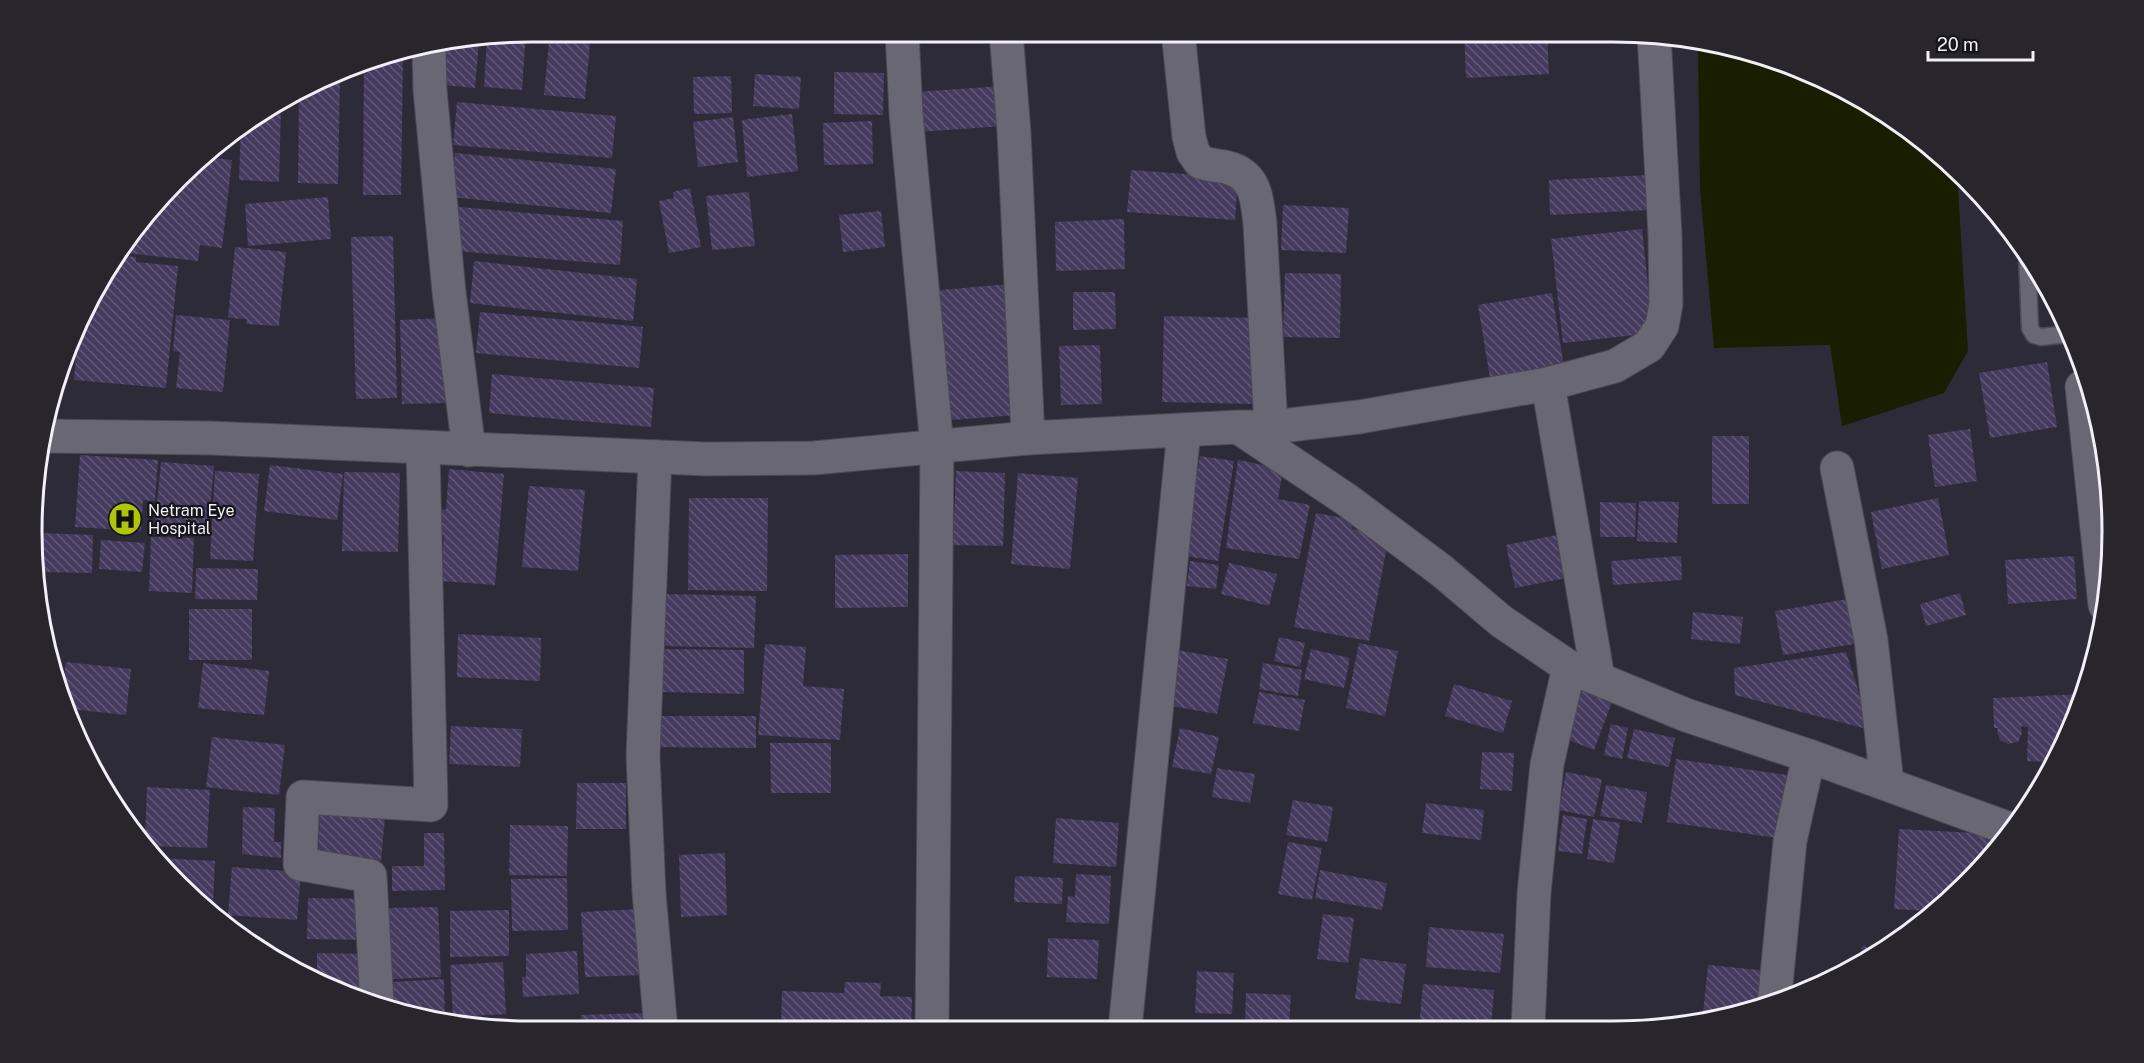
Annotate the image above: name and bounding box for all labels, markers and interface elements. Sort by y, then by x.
scale bar [1928,24,2033,62]
text: 20 m [1937,34,1979,55]
hospital icon: Netram Eye Hospital [107,501,143,537]
place label: Netram Eye Hospital [148,501,235,538]

